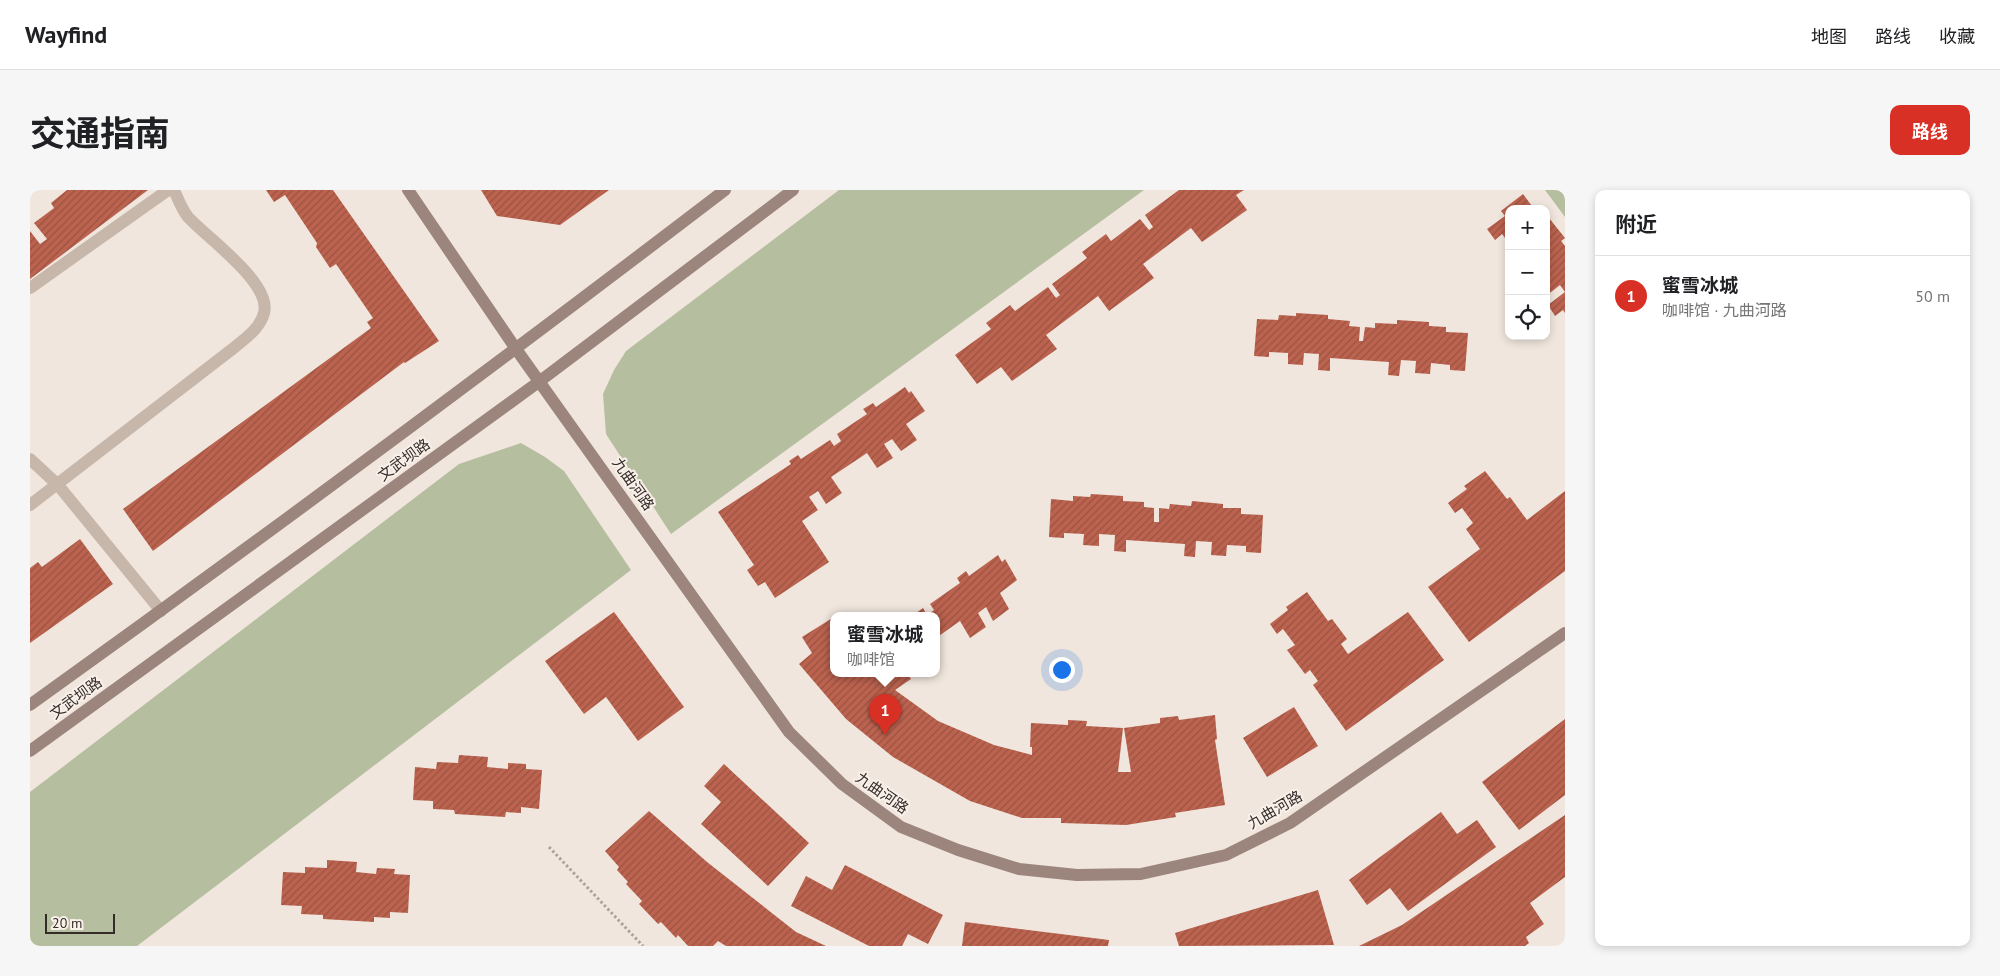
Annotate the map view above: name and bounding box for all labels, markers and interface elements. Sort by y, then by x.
text: Wayfind [25,19,107,50]
text: 地图 [1811,25,1847,48]
text: 路线 [1875,25,1911,48]
text: 收藏 [1939,25,1975,48]
button: 路线 [1890,105,1970,155]
text: 交通指南 [30,110,170,156]
map controls [1505,205,1550,340]
button: + [1505,205,1550,250]
text: 附近 [1615,211,1657,238]
button: − [1505,250,1550,295]
text: 蜜雪冰城 [1662,273,1738,297]
text: 1 [1626,286,1636,306]
text: 50 m [1915,286,1950,306]
button: locate [1505,295,1550,340]
text: 咖啡馆 · 九曲河路 [1662,300,1787,320]
street label: 文武坝路 [374,434,434,485]
street label: 九曲河路 [608,454,658,514]
popup [830,612,940,677]
text: 蜜雪冰城 [847,622,923,646]
text: 咖啡馆 [847,649,895,669]
your location [1049,657,1075,683]
street label: 文武坝路 [46,672,106,723]
pin: 1 [869,694,901,735]
street label: 九曲河路 [852,768,912,818]
street label: 九曲河路 [1244,786,1305,833]
scale bar [45,911,115,934]
text: 20 m [52,914,82,932]

